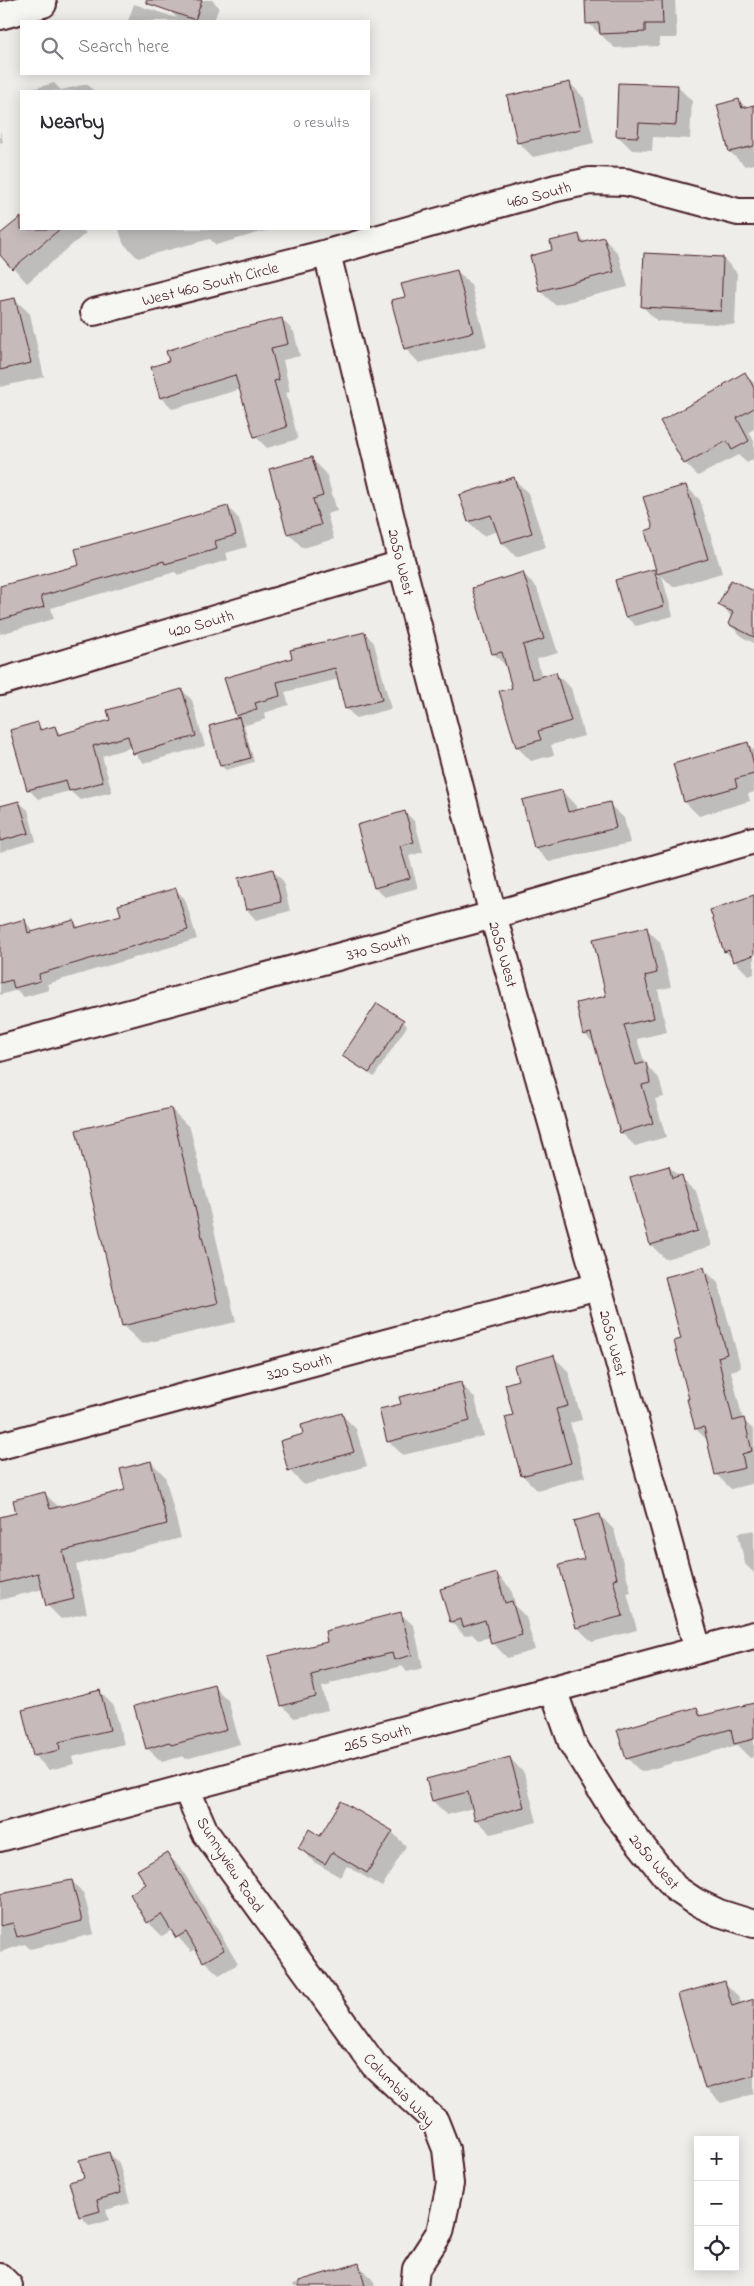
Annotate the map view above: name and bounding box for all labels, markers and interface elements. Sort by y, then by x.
search box [20,20,370,75]
icon: search [38,34,66,62]
text: Search here [78,34,169,61]
text: Nearby [40,108,104,138]
text: 0 results [294,111,350,135]
street label: 460 South [505,176,574,216]
street label: West 460 South Circle [140,256,282,314]
street label: 2050 West [380,527,420,599]
street label: 420 South [166,604,237,646]
street label: 2050 West [481,919,523,991]
street label: 370 South [344,928,413,968]
street label: 2050 West [592,1308,633,1380]
street label: 320 South [264,1348,335,1388]
street label: 265 South [341,1718,414,1759]
street label: Sunnyview Road [189,1813,269,1918]
street label: 2050 West [622,1829,685,1896]
street label: Columbia Way [357,2048,440,2133]
map controls [694,2136,739,2271]
button: + [694,2136,739,2181]
button: − [694,2181,739,2226]
button: locate [694,2226,739,2271]

